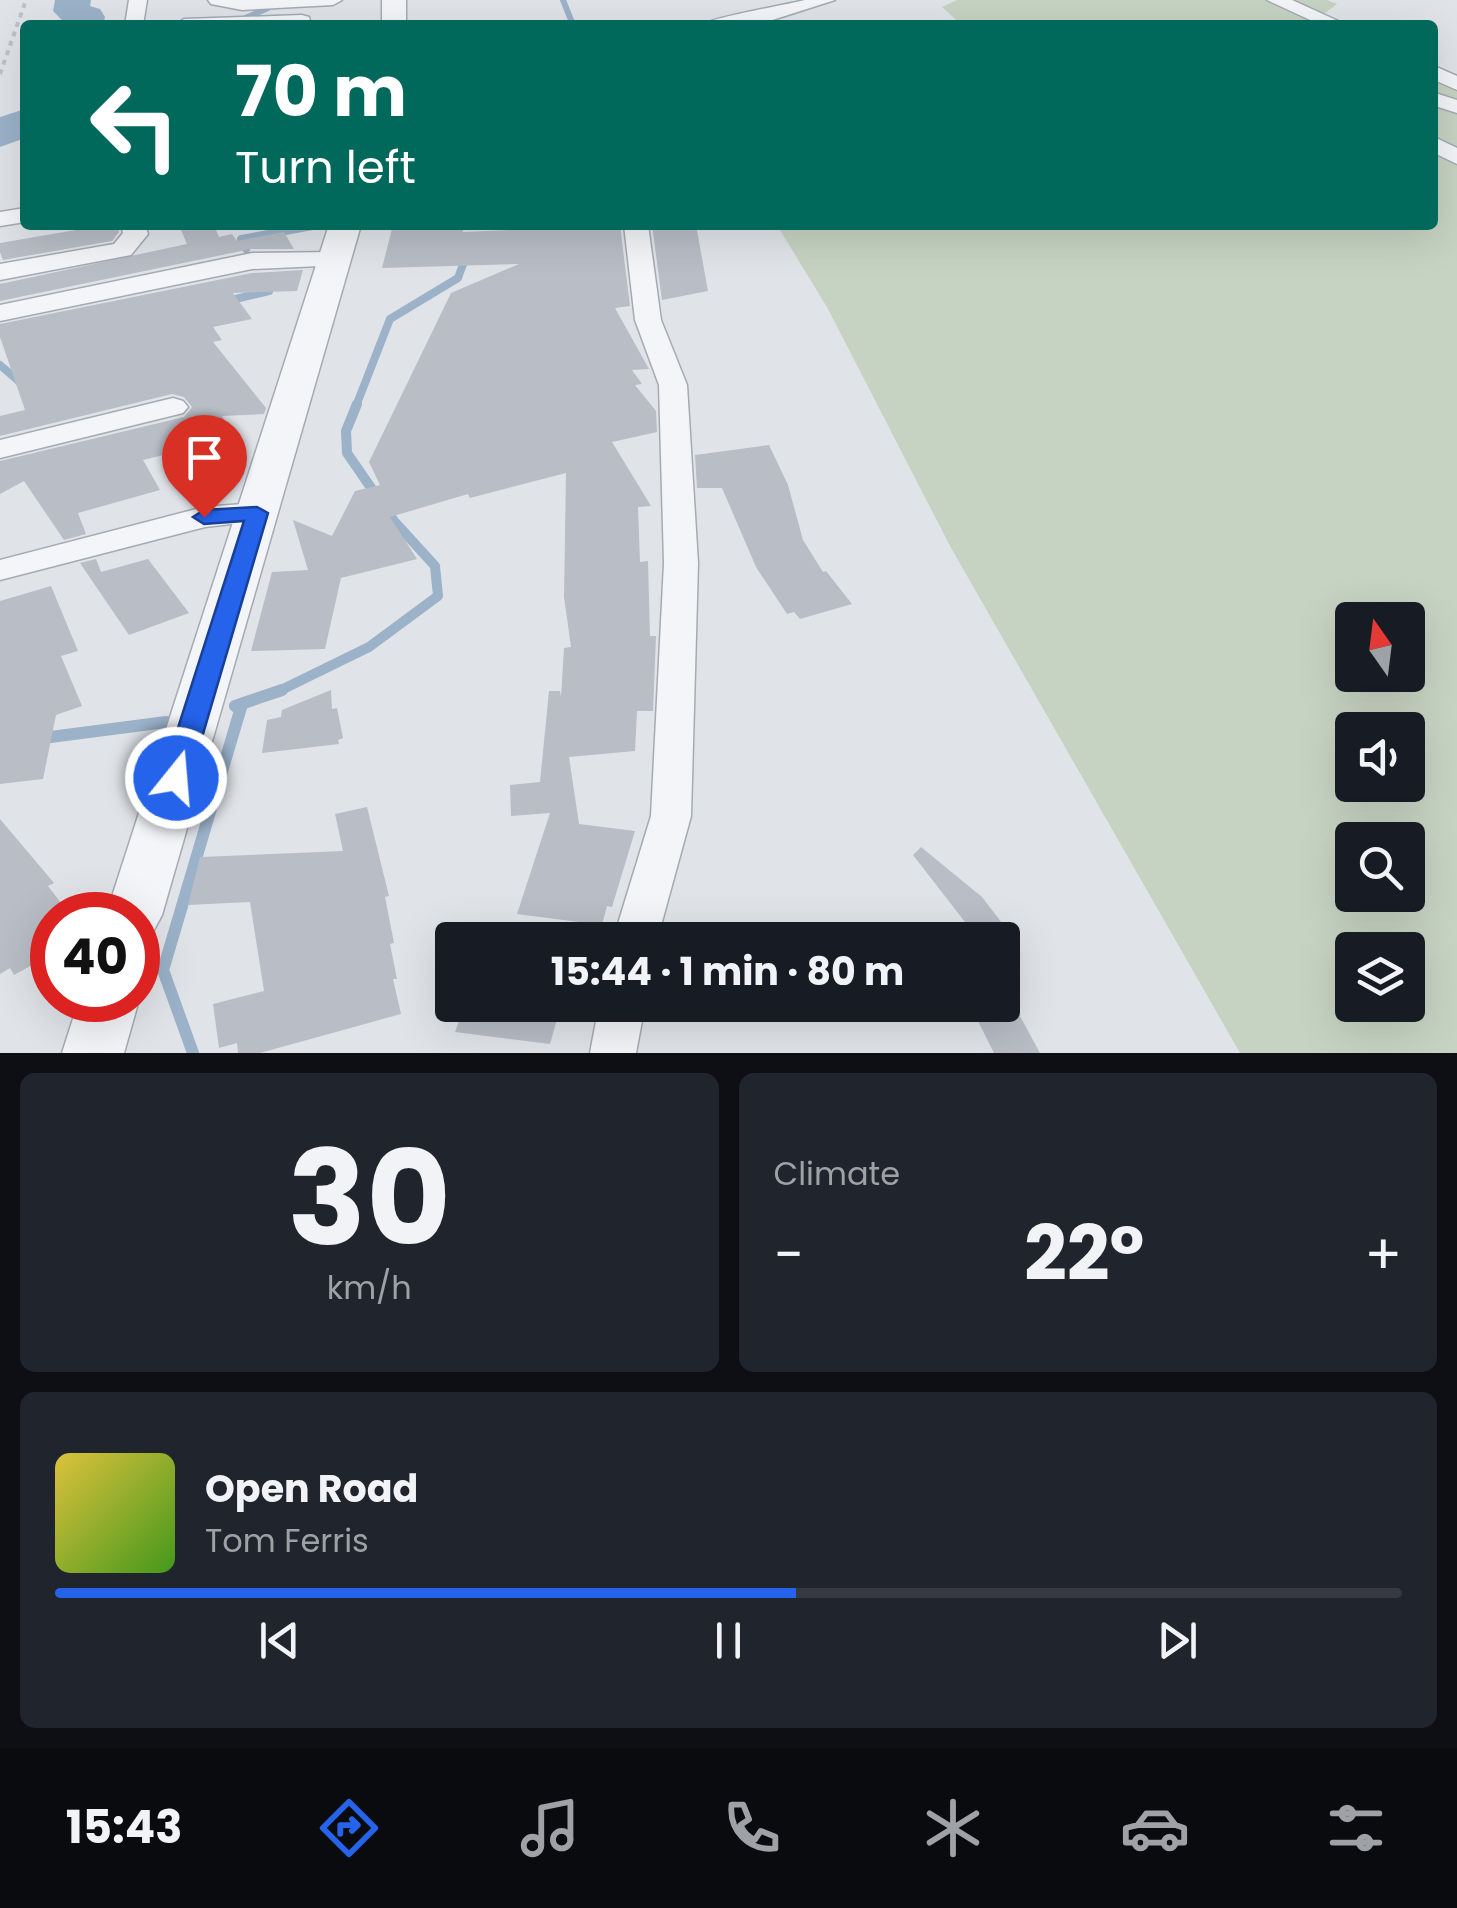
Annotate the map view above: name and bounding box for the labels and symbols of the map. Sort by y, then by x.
pin [162,415,247,518]
north arrow [1335,602,1425,692]
position arrow [124,726,228,830]
speed limit sign: 40 [30,892,160,1022]

